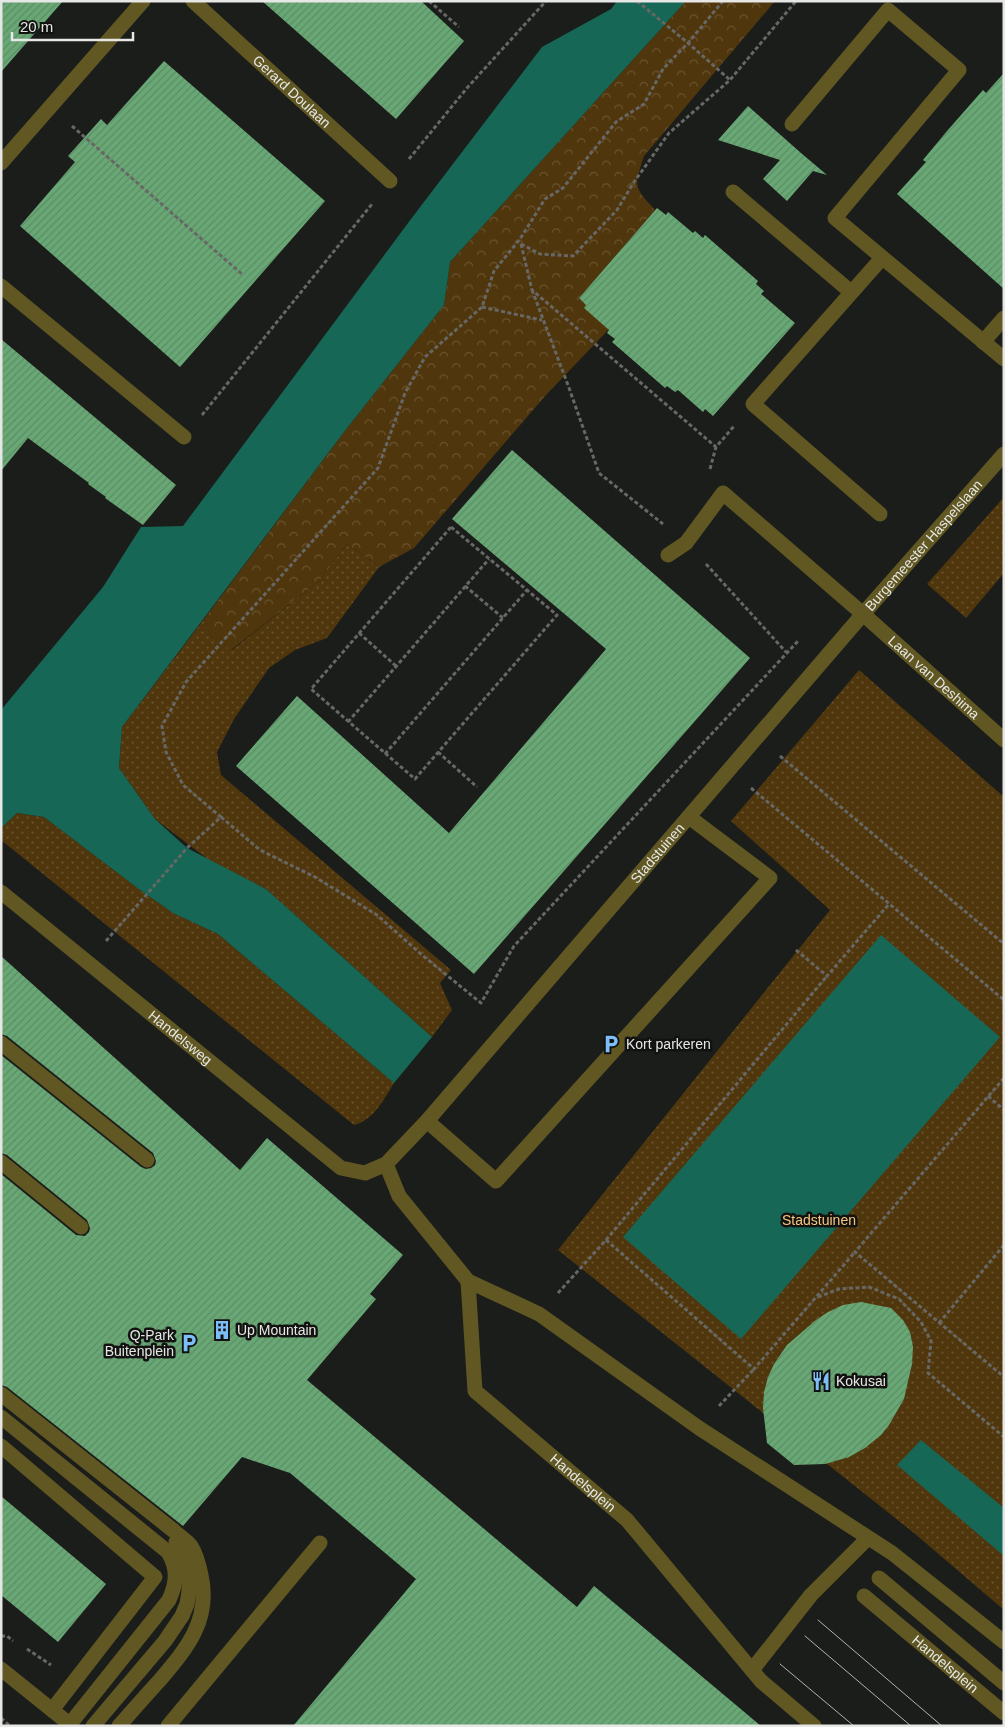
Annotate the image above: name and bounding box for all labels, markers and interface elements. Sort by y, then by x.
scale bar [12,10,134,42]
text: 20 m [20,18,53,35]
street label: Gerard Doulaan [250,52,334,131]
street label: Burgemeester Haspelslaan [862,477,985,614]
street label: Laan van Deshima [885,632,983,722]
street label: Stadstuinen [627,820,688,886]
street label: Handelsweg [145,1007,215,1068]
parking icon: Kort parkeren [600,1033,622,1055]
place label: Kort parkeren [626,1036,711,1052]
park label: Stadstuinen [782,1212,856,1228]
building icon: Up Mountain [211,1319,233,1341]
place label: Up Mountain [237,1322,316,1338]
place label: Q-Park Buitenplein [105,1327,175,1359]
parking icon: Q-Park Buitenplein [178,1332,200,1354]
restaurant icon: Kokusai [810,1370,832,1392]
place label: Kokusai [836,1373,886,1389]
street label: Handelsplein [547,1450,619,1515]
street label: Handelsplein [909,1632,982,1696]

